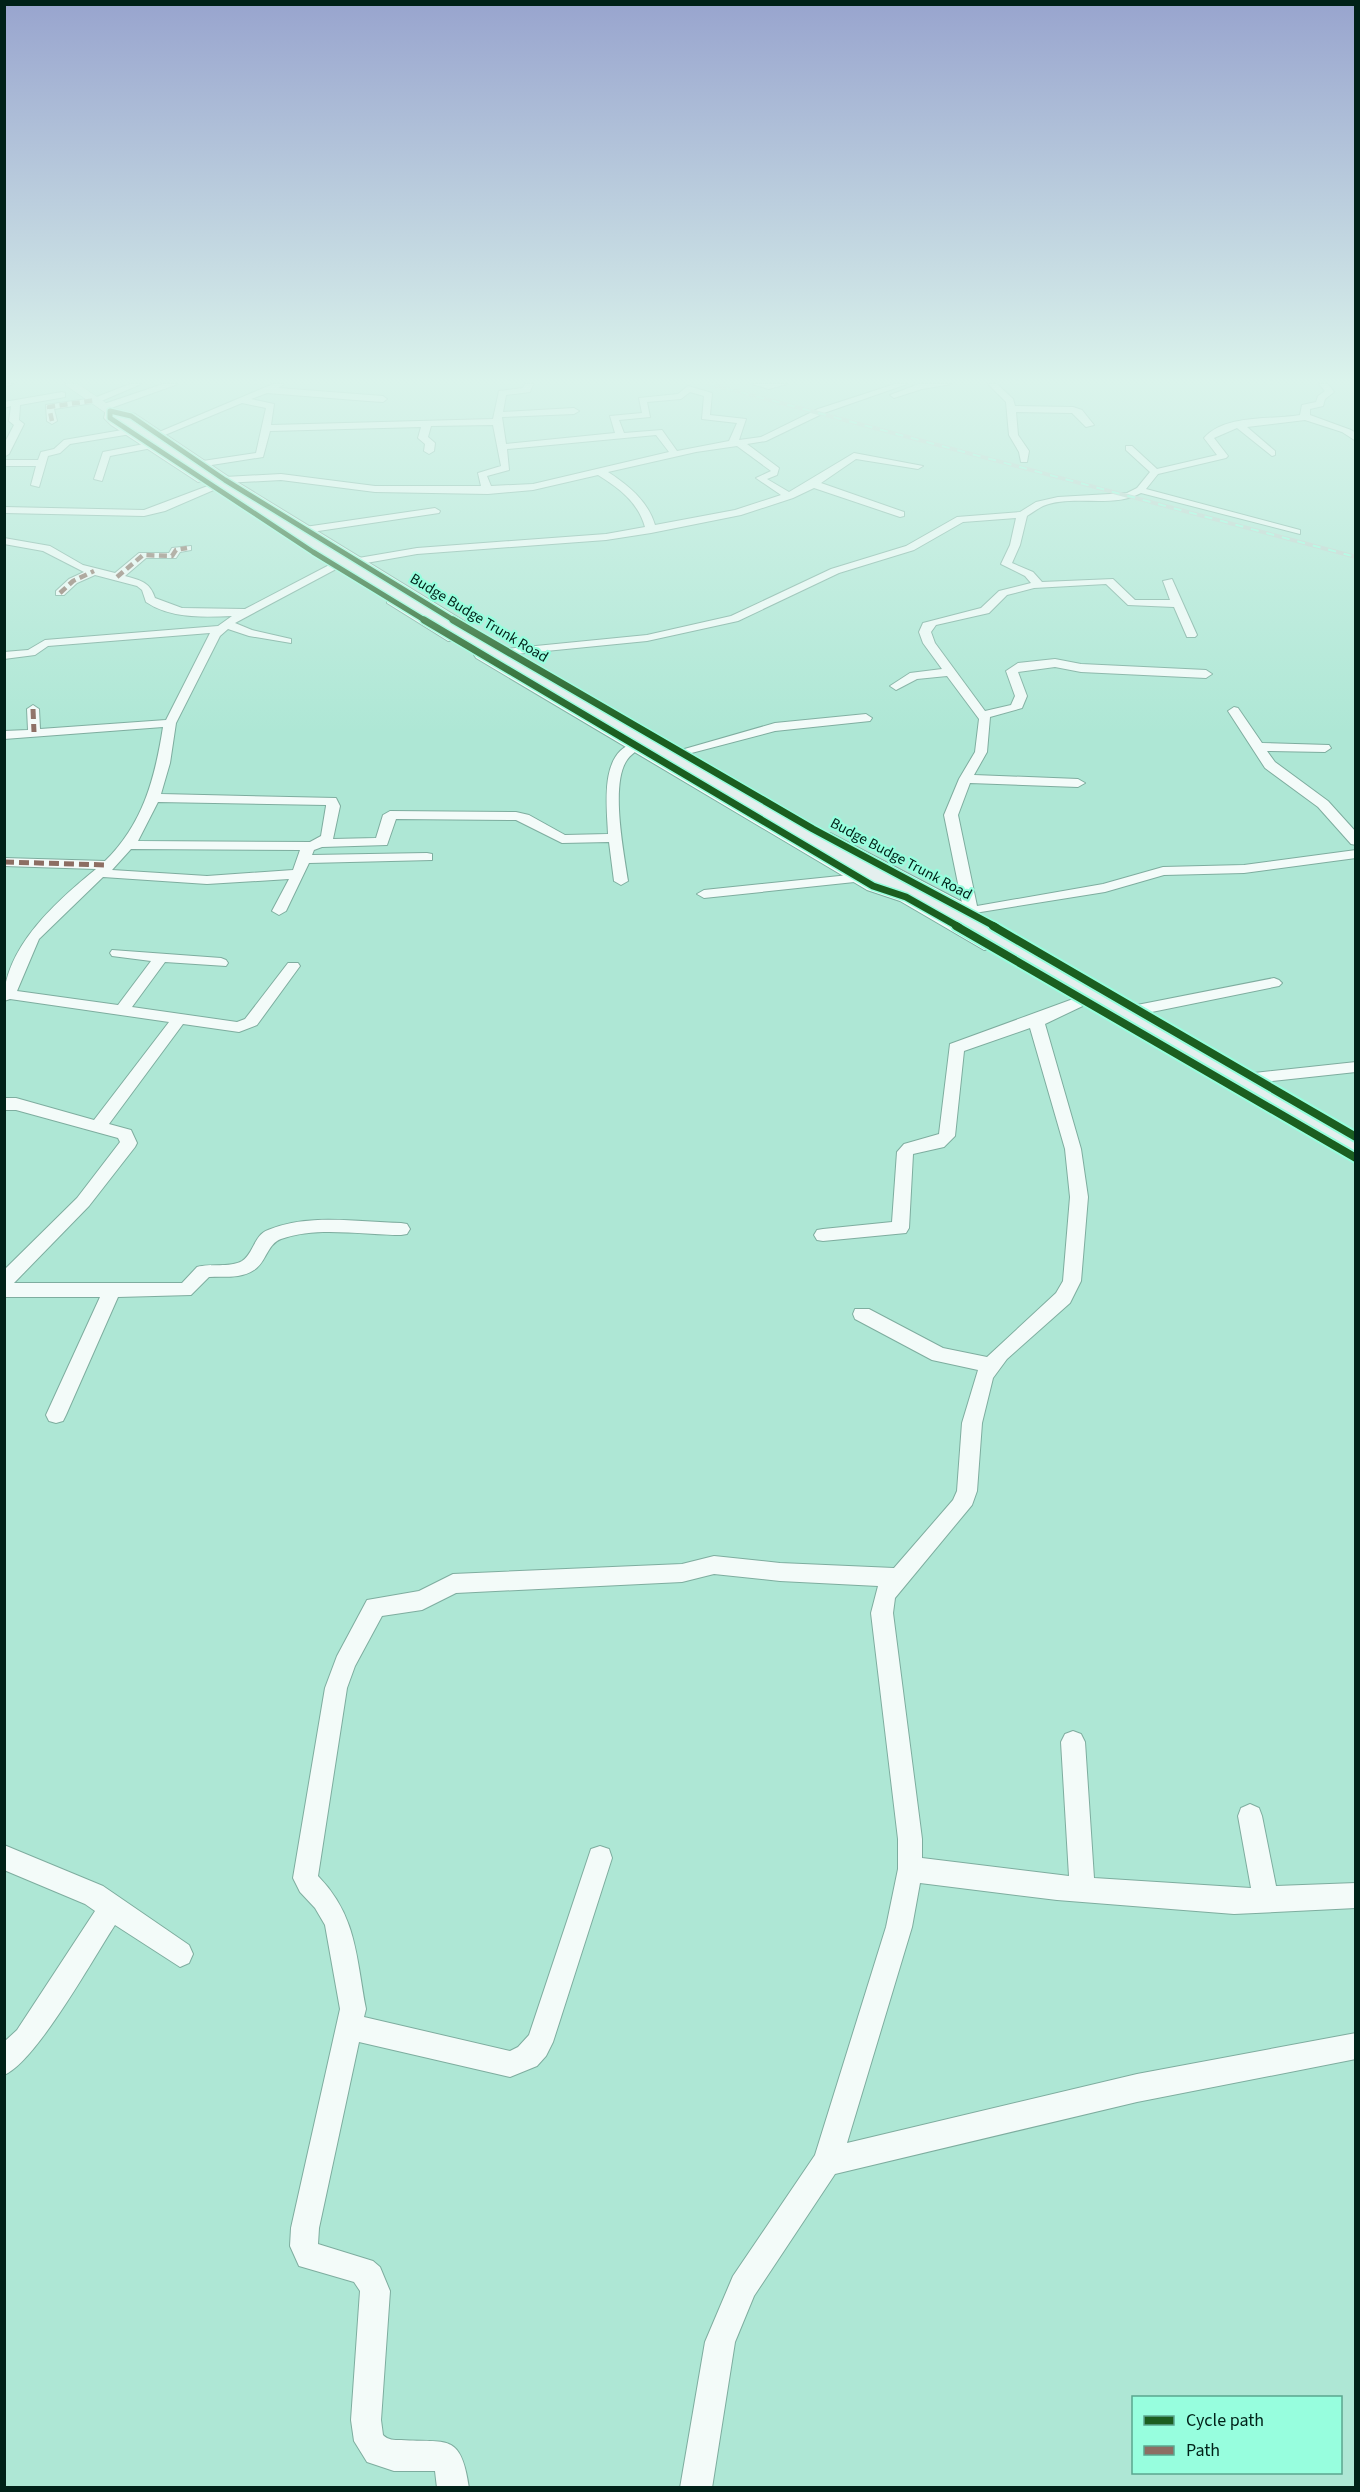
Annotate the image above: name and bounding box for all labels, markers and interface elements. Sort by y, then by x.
street label: Budge Budge Trunk Road [406,568,552,668]
street label: Budge Budge Trunk Road [826,813,976,905]
legend [1132,2396,1342,2474]
text: Cycle path [1186,2408,1264,2433]
text: Path [1186,2438,1220,2463]

